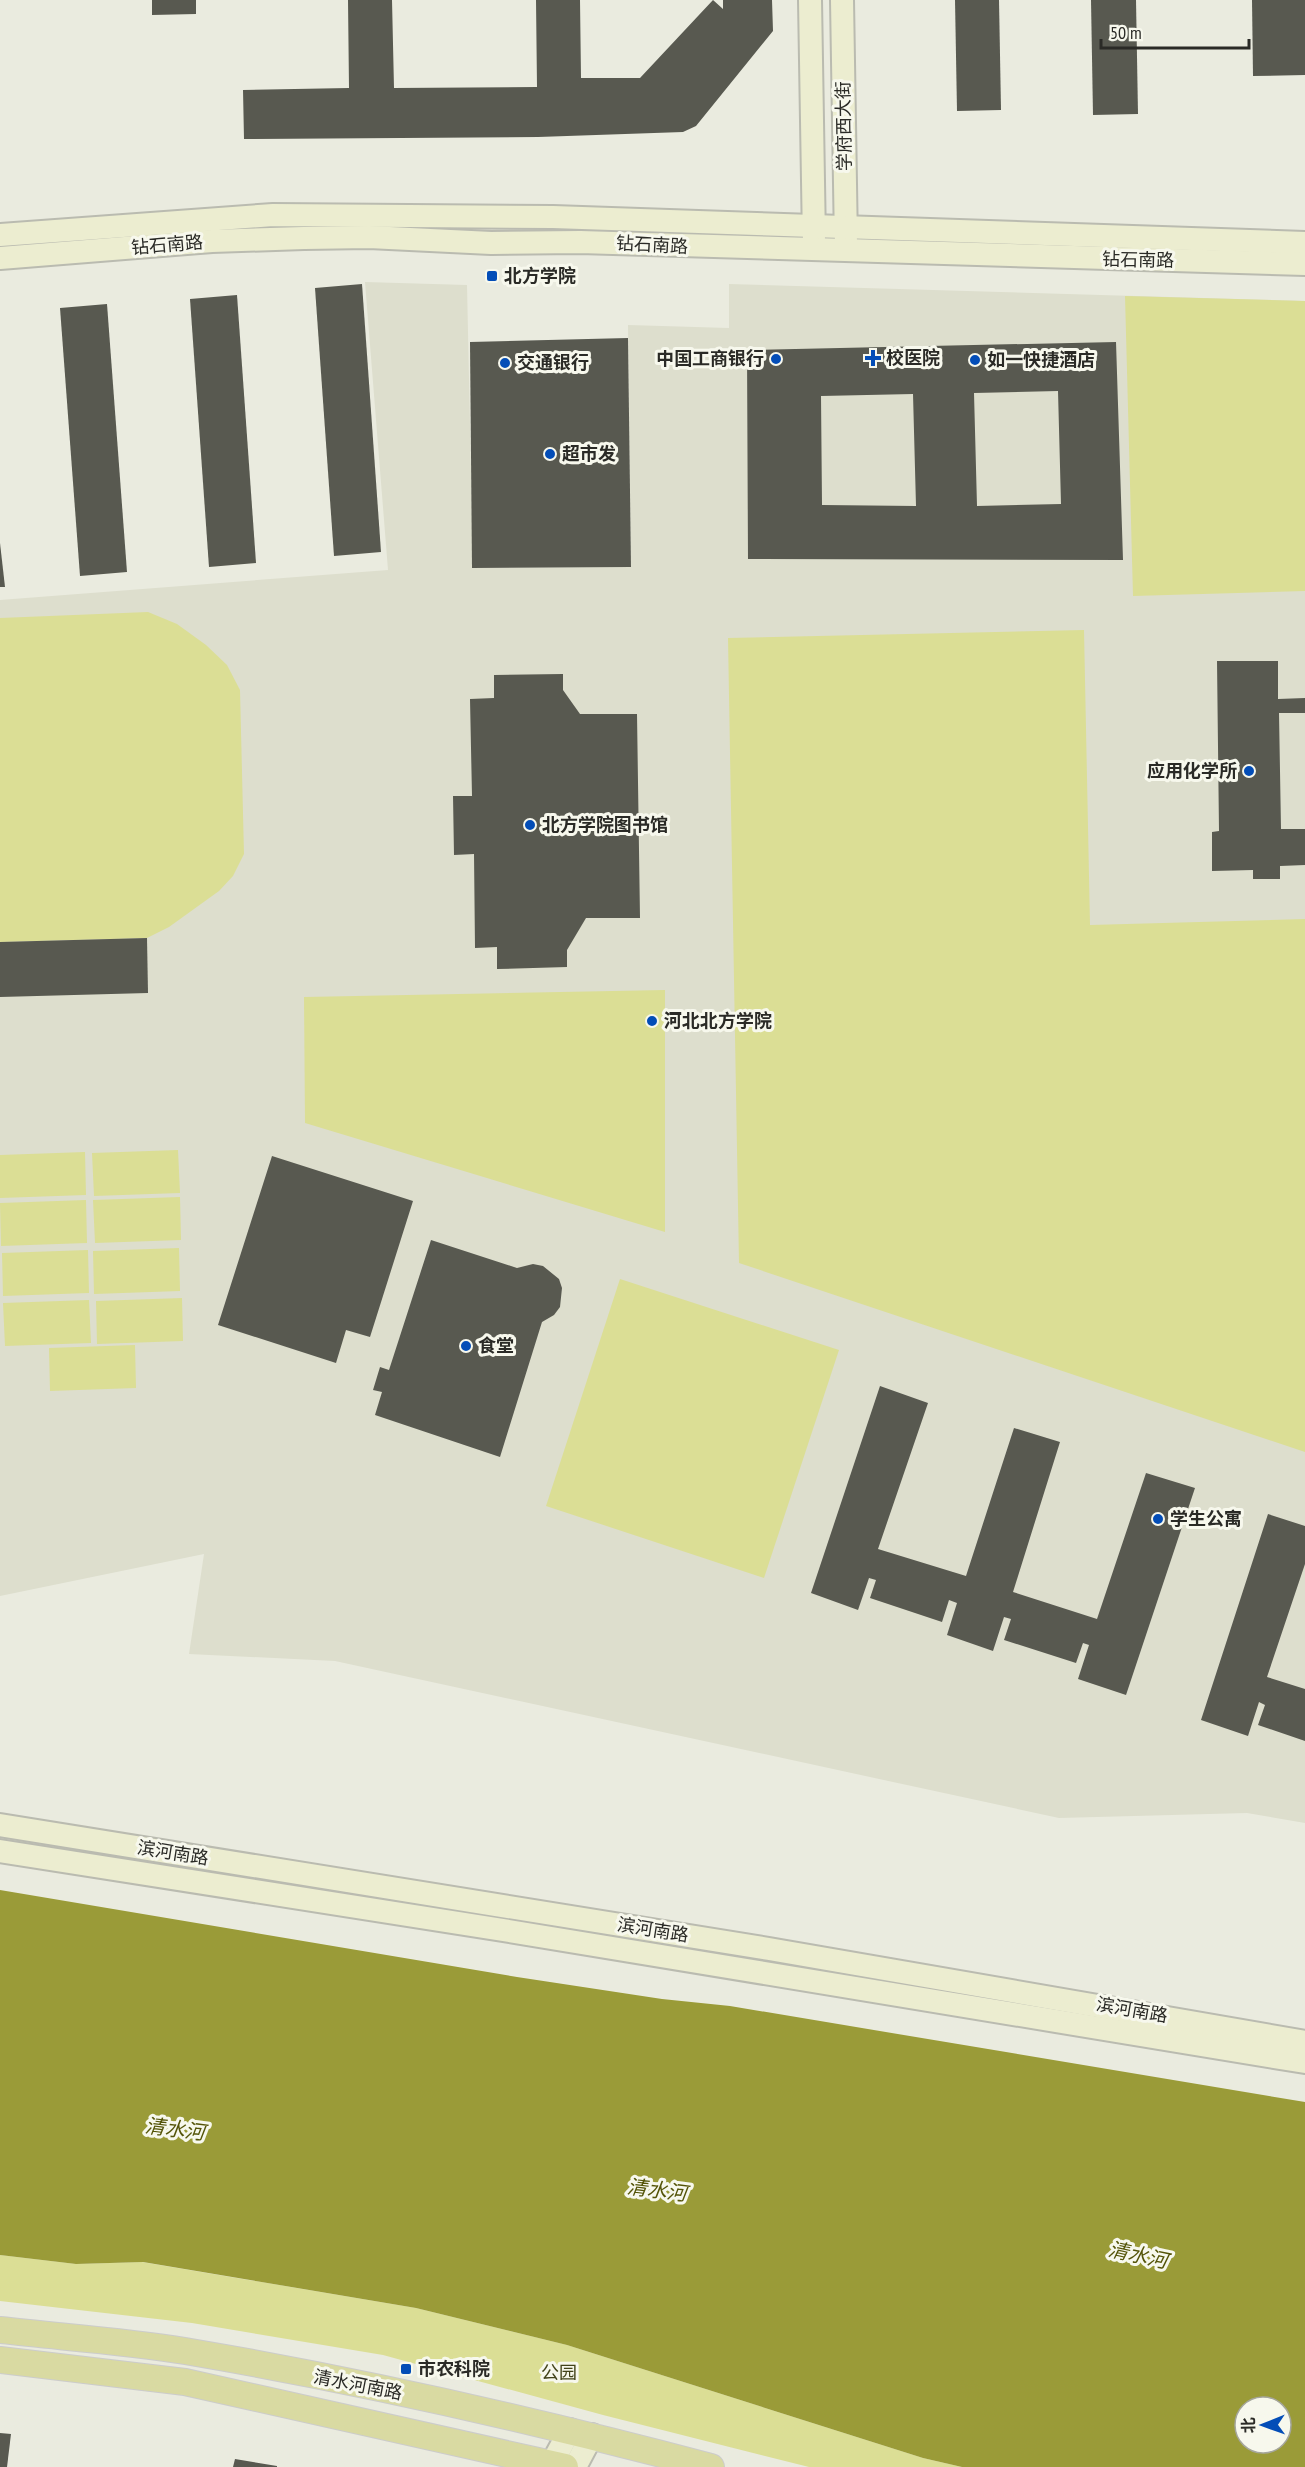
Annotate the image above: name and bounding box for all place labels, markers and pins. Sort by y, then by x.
place label: 北方学院 [504,264,576,287]
marker: 北方学院 [485,269,499,283]
place label: 校医院 [886,346,940,369]
place label: 中国工商银行 [656,347,764,370]
place label: 如一快捷酒店 [987,348,1095,371]
marker: 校医院 [864,349,882,367]
place label: 交通银行 [517,351,589,374]
marker: 中国工商银行 [769,352,783,366]
marker: 如一快捷酒店 [968,353,982,367]
marker: 交通银行 [498,356,512,370]
place label: 超市发 [562,442,616,465]
marker: 超市发 [543,447,557,461]
place label: 应用化学所 [1147,759,1237,782]
marker: 应用化学所 [1242,764,1256,778]
place label: 北方学院图书馆 [542,813,668,836]
marker: 北方学院图书馆 [523,818,537,832]
place label: 河北北方学院 [664,1009,772,1032]
marker: 河北北方学院 [645,1014,659,1028]
place label: 食堂 [478,1334,514,1357]
marker: 食堂 [459,1339,473,1353]
place label: 学生公寓 [1170,1507,1242,1530]
marker: 学生公寓 [1151,1512,1165,1526]
place label: 市农科院 [418,2357,490,2380]
marker: 市农科院 [399,2362,413,2376]

